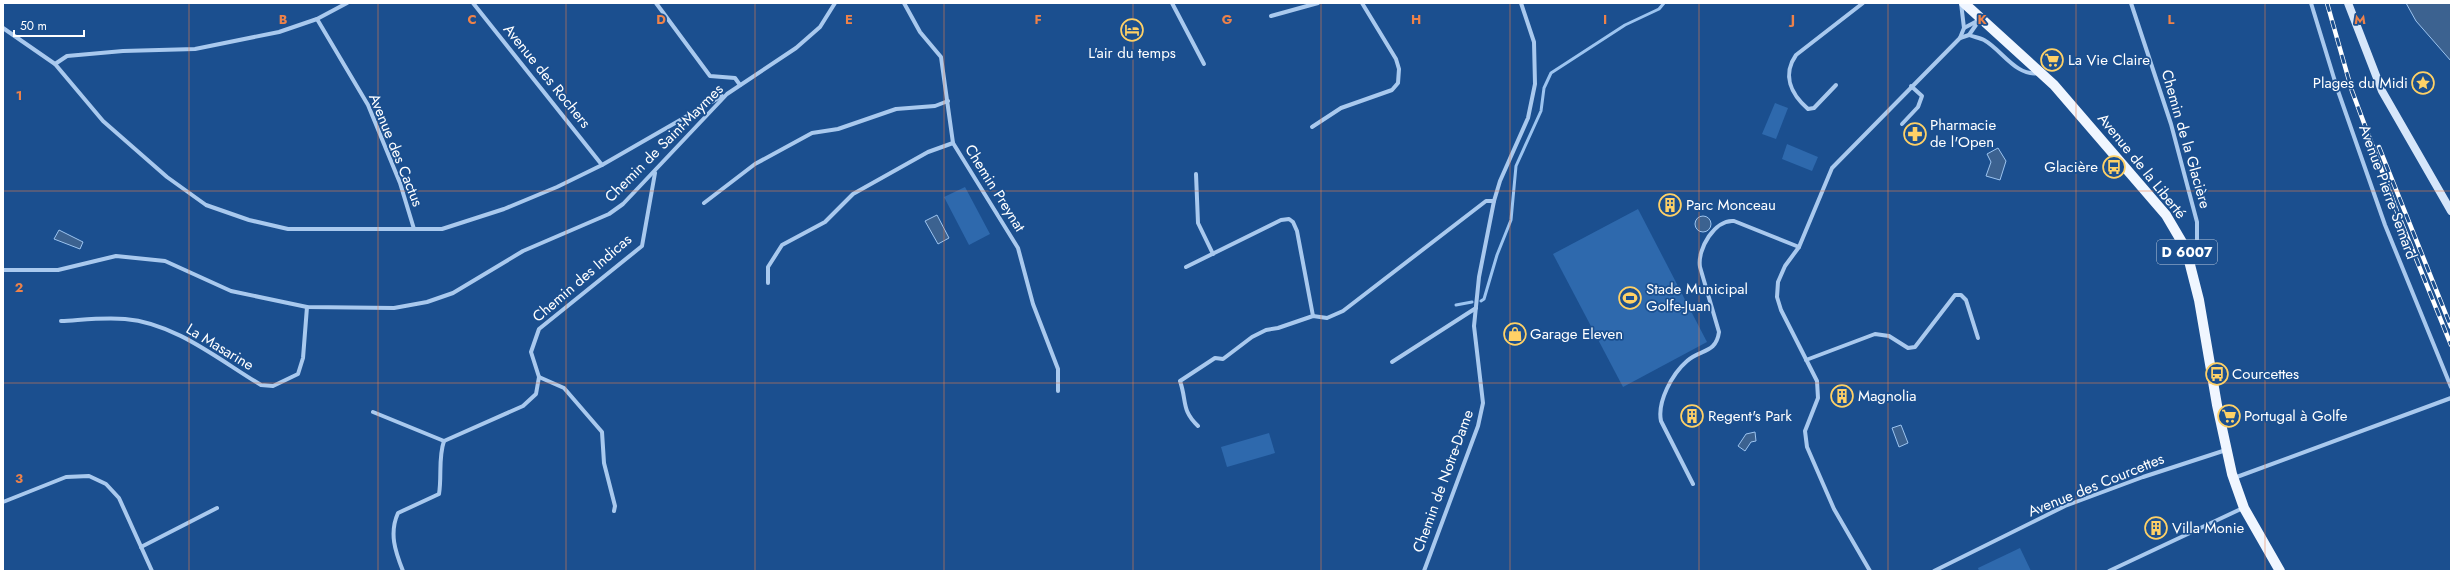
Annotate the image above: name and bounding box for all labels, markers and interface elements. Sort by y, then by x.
text: B [279,10,288,29]
text: C [467,10,477,29]
text: D [656,10,666,29]
text: E [845,10,853,29]
text: F [1034,10,1042,29]
text: G [1222,10,1233,29]
text: H [1411,10,1421,29]
text: I [1603,10,1607,29]
text: J [1788,10,1795,29]
text: K [1977,10,1987,29]
text: L [2168,10,2175,29]
text: M [2354,10,2366,29]
scale bar [14,12,84,38]
text: 50 m [20,17,47,35]
hotel icon: L'air du temps [1119,17,1145,43]
street label: Avenue des Rochers [498,19,596,133]
place label: L'air du temps [1088,42,1176,64]
supermarket icon: La Vie Claire [2039,47,2065,73]
place label: La Vie Claire [2068,49,2150,71]
street label: Chemin de la Glacière [2156,67,2216,211]
place icon: Plages du Midi [2410,70,2436,96]
place label: Plages du Midi [2313,72,2408,94]
street label: Chemin de Saint-Maymes [600,79,728,207]
text: 1 [16,86,22,105]
street label: Avenue des Cactus [363,90,429,210]
street label: Avenue de la Liberté [2092,108,2192,224]
place label: Pharmacie de l'Open [1930,114,1996,153]
pharmacy icon: Pharmacie de l'Open [1902,121,1928,147]
street label: Avenue Pierre Semard [2353,122,2423,262]
street label: Chemin Preynat [959,140,1031,236]
bus stop icon: Glacière [2101,154,2127,180]
place label: Glacière [2044,156,2098,178]
building icon: Parc Monceau [1657,192,1683,218]
place label: Parc Monceau [1686,194,1776,216]
street label: Chemin des Indicas [528,229,636,327]
road number: D 6007 [2157,240,2217,264]
text: 2 [15,278,23,297]
place label: Stade Municipal Golfe-Juan [1646,278,1748,317]
sports icon: Stade Municipal Golfe-Juan [1617,285,1643,311]
street label: La Masarine [182,318,258,376]
shop icon: Garage Eleven [1502,321,1528,347]
place label: Garage Eleven [1530,323,1623,345]
bus stop icon: Courcettes [2204,361,2230,387]
place label: Courcettes [2232,363,2299,385]
building icon: Magnolia [1829,383,1855,409]
place label: Magnolia [1858,385,1917,407]
building icon: Regent's Park [1679,403,1705,429]
supermarket icon: Portugal à Golfe [2216,403,2242,429]
place label: Regent's Park [1708,405,1792,427]
place label: Portugal à Golfe [2244,405,2348,427]
street label: Chemin de Notre-Dame [1407,406,1479,556]
street label: Avenue des Courcettes [2025,448,2167,522]
text: 3 [15,469,23,488]
building icon: Villa Monie [2143,515,2169,541]
place label: Villa Monie [2172,517,2245,539]

